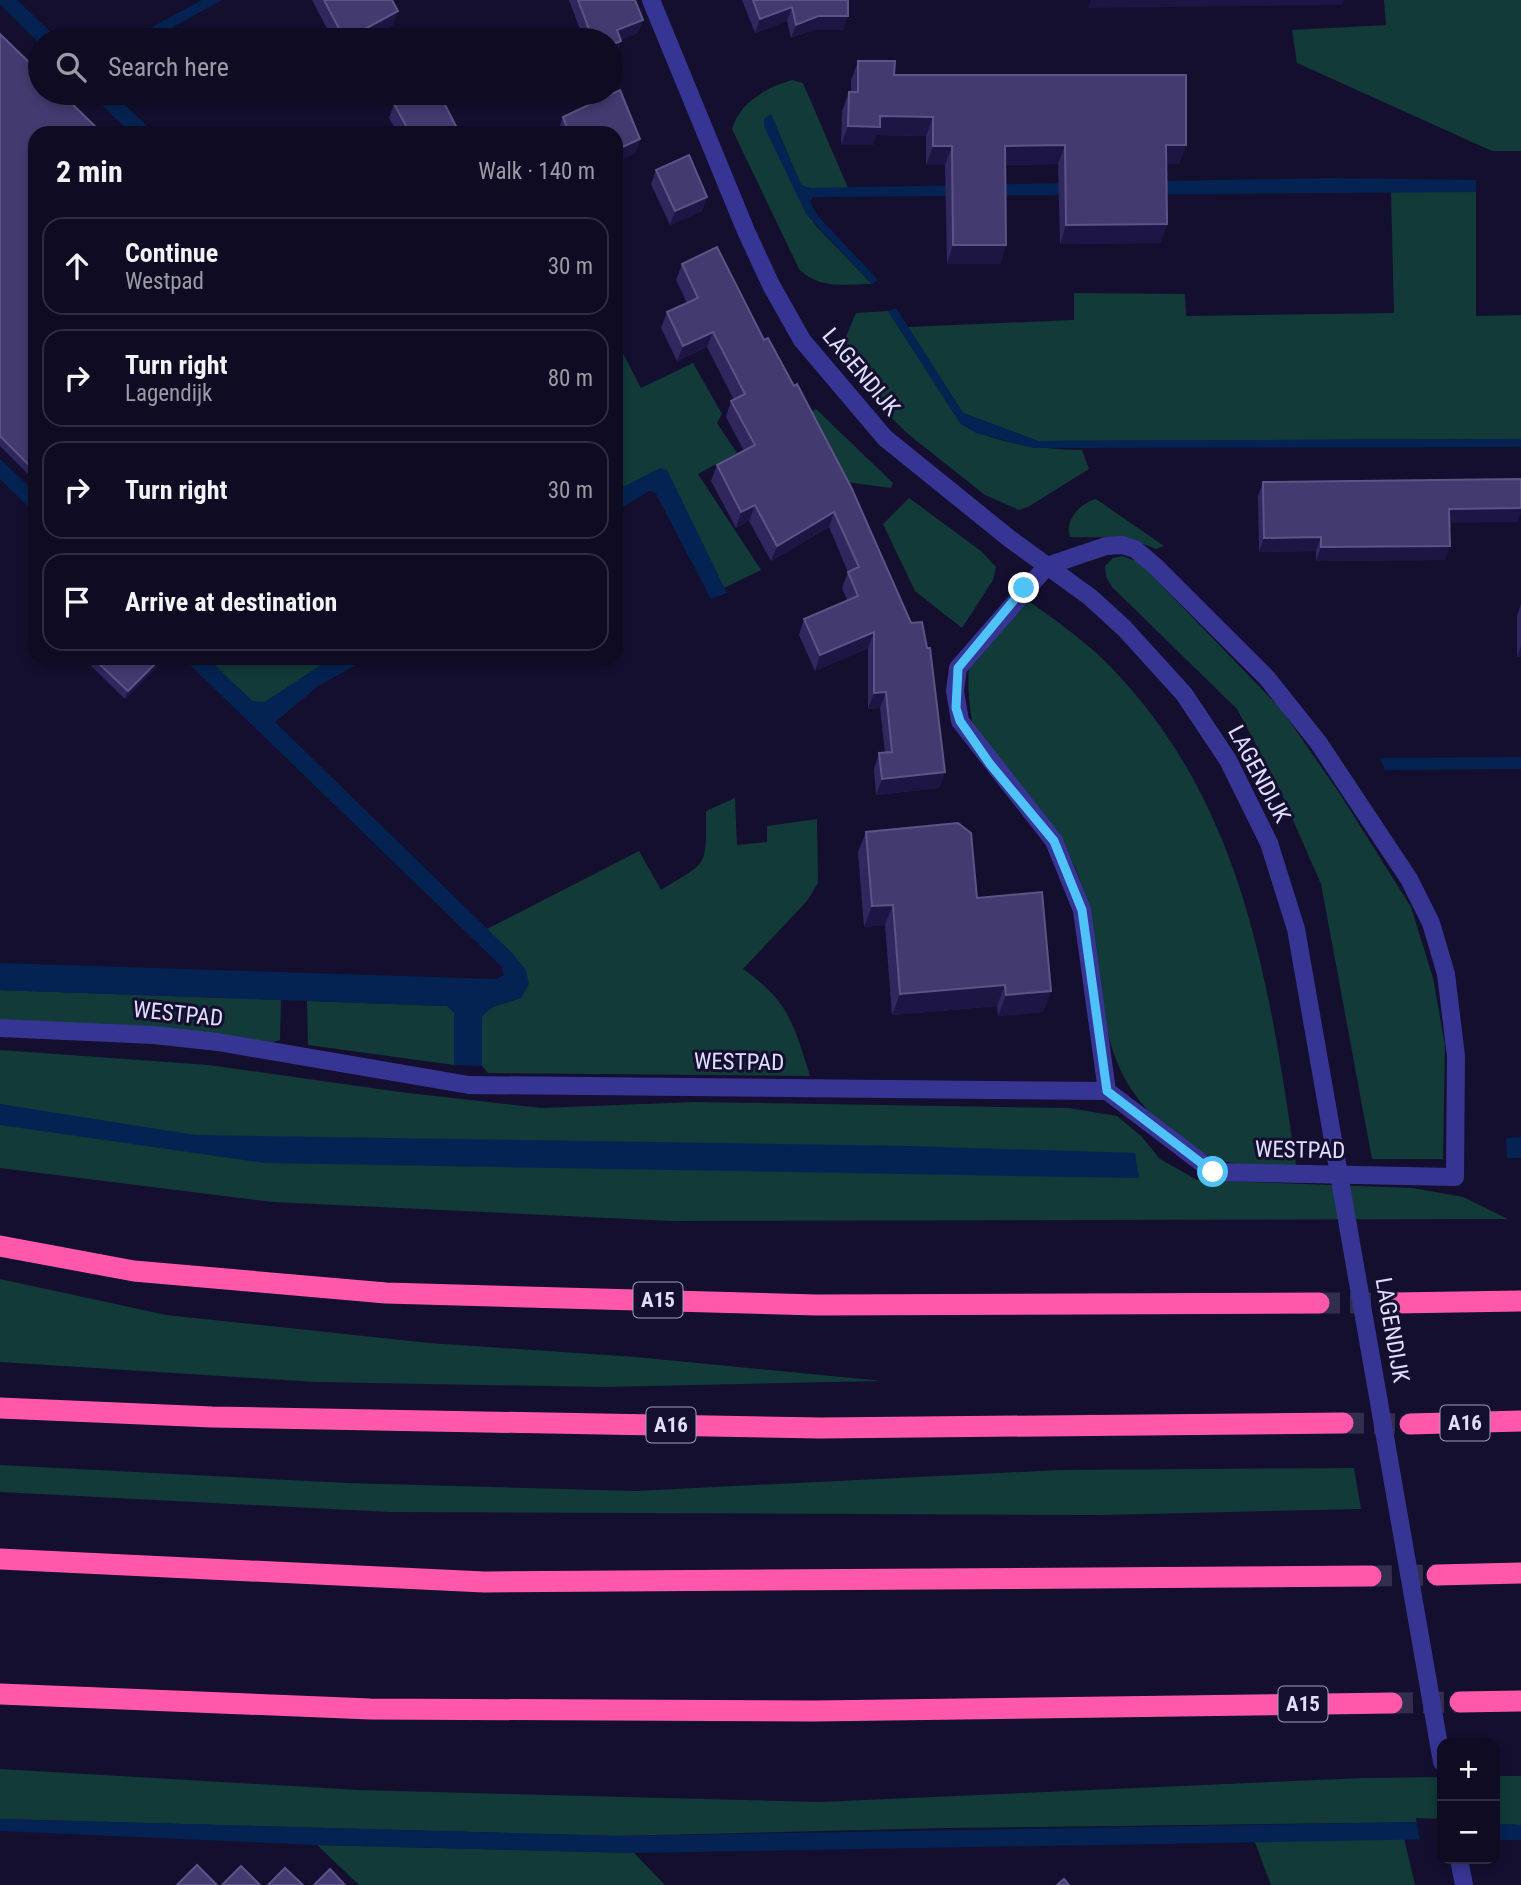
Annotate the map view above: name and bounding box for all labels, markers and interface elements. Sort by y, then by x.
search box [28,28,623,105]
icon: search [52,48,90,86]
text: Search here [108,52,229,82]
text: 2 min [56,154,123,189]
text: Walk · 140 m [478,158,595,185]
text: Continue [125,238,218,268]
icon: ahead [58,247,96,285]
text: 30 m [548,253,593,280]
text: Westpad [125,268,204,295]
street label: LAGENDIJK [817,323,906,422]
text: Turn right [125,350,227,380]
icon: right [58,359,96,397]
text: 80 m [548,365,593,392]
text: Lagendijk [125,380,212,407]
icon: right [58,471,96,509]
text: Turn right [125,475,227,505]
text: 30 m [548,477,593,504]
route end [1008,572,1039,603]
icon: arrive [58,583,96,621]
text: Arrive at destination [125,587,337,617]
street label: LAGENDIJK [1222,721,1296,828]
street label: WESTPAD [132,996,224,1032]
street label: WESTPAD [694,1048,784,1076]
street label: WESTPAD [1255,1136,1345,1164]
route start [1197,1156,1228,1187]
street label: LAGENDIJK [1369,1275,1415,1385]
road number: A15 [634,1282,682,1318]
road number: A16 [1440,1406,1490,1440]
road number: A16 [646,1408,696,1442]
road number: A15 [1278,1686,1328,1722]
map controls [1437,1738,1500,1864]
button: + [1437,1738,1500,1801]
button: − [1437,1801,1500,1864]

